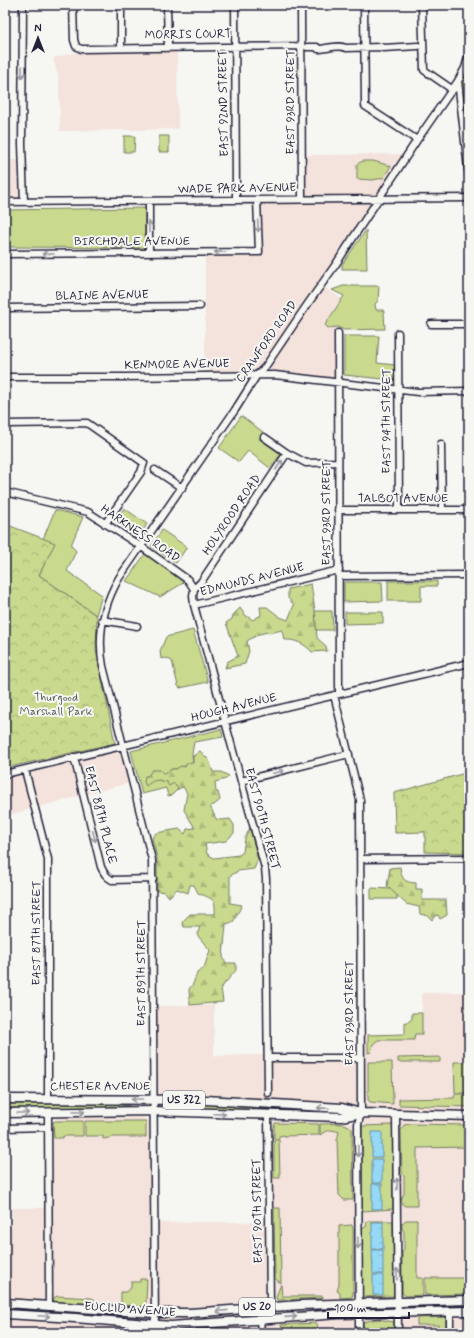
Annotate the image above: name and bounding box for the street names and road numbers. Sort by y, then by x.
street label: MORRIS COURT [145,26,231,44]
street label: EAST 92ND STREET [215,49,233,157]
street label: EAST 93RD STREET [283,49,299,155]
street label: WADE PARK AVENUE [178,180,296,198]
street label: BIRCHDALE AVENUE [74,234,190,250]
street label: BLAINE AVENUE [55,287,149,305]
street label: CRAWFORD ROAD [233,298,301,386]
street label: KENMORE AVENUE [124,356,230,374]
street label: EAST 94TH STREET [379,368,395,474]
street label: EAST 93RD STREET [319,460,335,566]
street label: HOLYROOD ROAD [199,472,265,558]
street label: TALBOT AVENUE [358,491,448,507]
street label: HARKNESS ROAD [97,502,183,567]
street label: EDMUNDS AVENUE [198,559,306,601]
street label: HOUGH AVENUE [190,690,278,726]
street label: EAST 88TH PLACE [80,764,120,866]
street label: EAST 90TH STREET [241,766,283,872]
street label: EAST 87TH STREET [29,880,45,986]
street label: EAST 89TH STREET [134,920,150,1026]
street label: EAST 93RD STREET [342,960,358,1066]
street label: CHESTER AVENUE [50,1079,150,1095]
road number: US 322 [163,1091,205,1109]
street label: EAST 90TH STREET [249,1158,267,1264]
road number: US 20 [239,1298,275,1316]
street label: EUCLID AVENUE [84,1299,176,1321]

